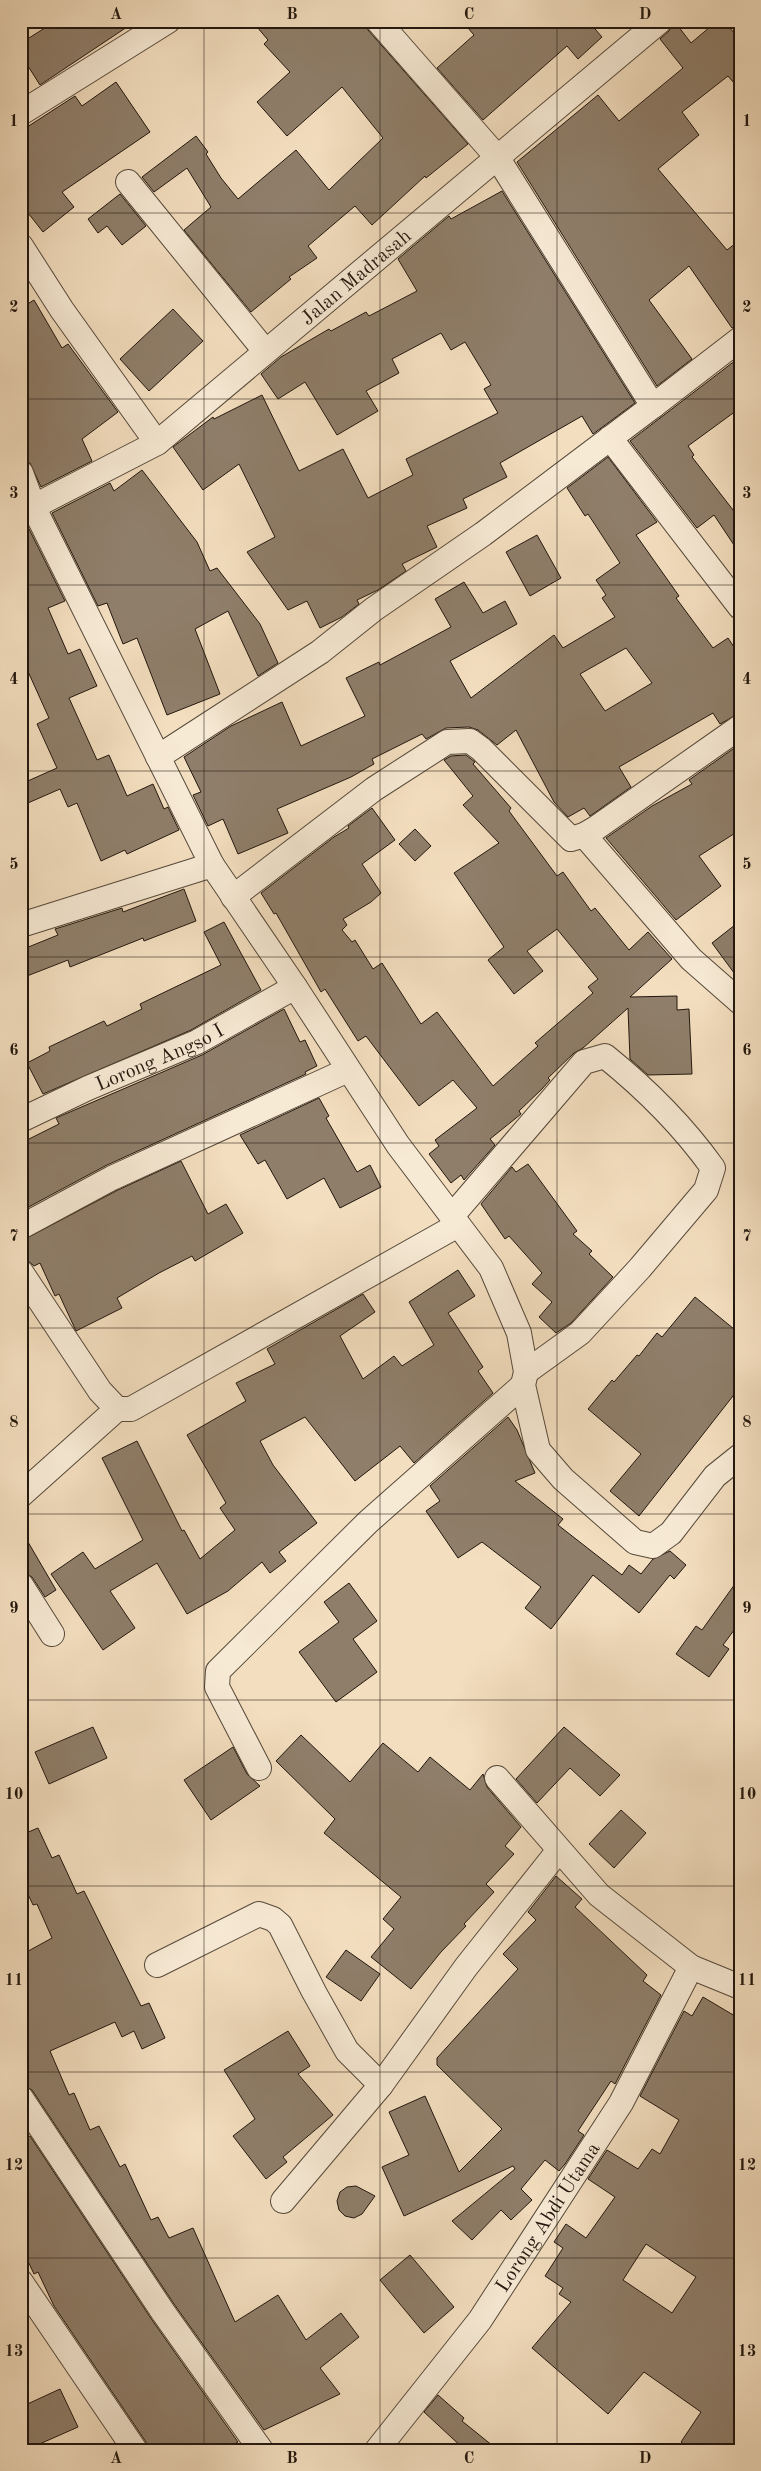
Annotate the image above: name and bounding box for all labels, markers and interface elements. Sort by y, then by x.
text: A [110,7,122,23]
text: B [286,7,298,23]
text: C [464,7,474,23]
text: D [639,7,651,23]
text: 1 [9,114,19,130]
text: 1 [742,114,752,130]
street label: Jalan Madrasah [298,226,416,330]
text: 2 [9,300,19,316]
text: 2 [742,300,752,316]
text: 3 [9,486,19,502]
text: 3 [742,486,752,502]
text: 4 [9,672,19,688]
text: 4 [742,672,752,688]
text: 5 [9,857,19,873]
text: 5 [742,857,752,873]
street label: Lorong Angso I [93,1021,228,1096]
text: 6 [9,1043,19,1059]
text: 6 [742,1043,752,1059]
text: 7 [9,1229,19,1245]
text: 7 [742,1229,752,1245]
text: 8 [9,1415,19,1431]
text: 8 [742,1415,752,1431]
text: 9 [9,1601,19,1617]
text: 9 [742,1601,752,1617]
text: 10 [5,1787,23,1803]
text: 10 [738,1787,756,1803]
text: 11 [5,1973,23,1989]
text: 11 [738,1973,756,1989]
street label: Lorong Abdi Utama [493,2139,605,2296]
text: 12 [5,2158,23,2174]
text: 12 [738,2158,756,2174]
text: 13 [5,2344,23,2360]
text: 13 [738,2344,756,2360]
text: A [110,2451,122,2467]
text: B [286,2451,298,2467]
text: C [464,2451,474,2467]
text: D [639,2451,651,2467]

